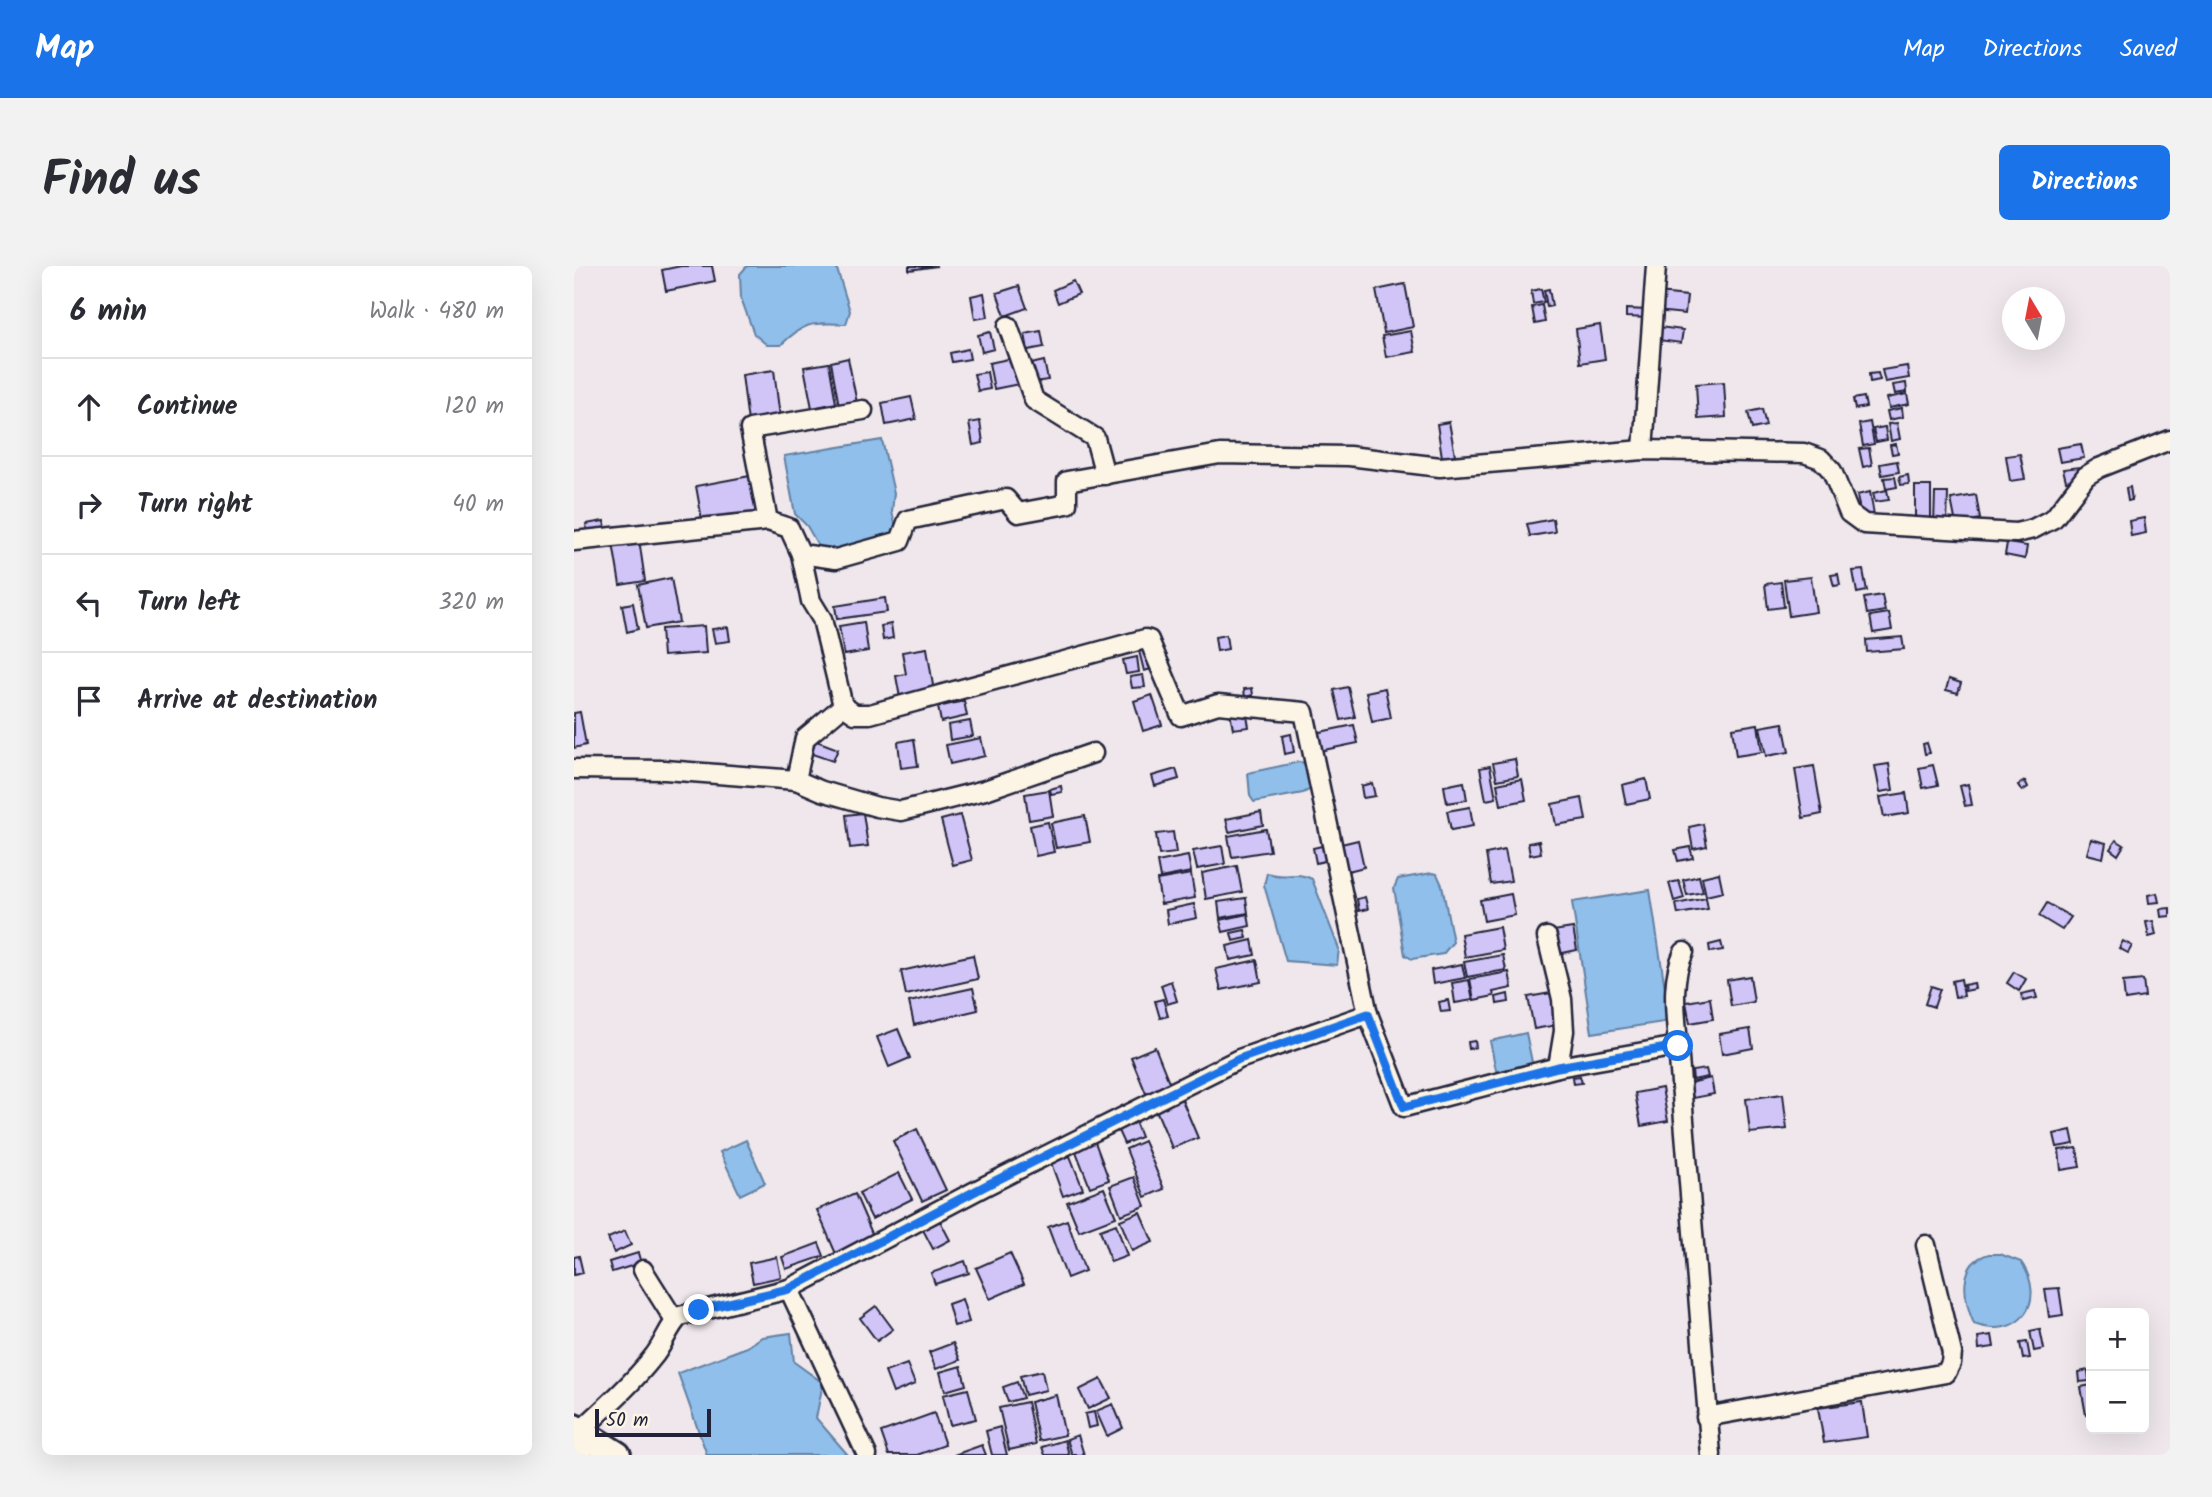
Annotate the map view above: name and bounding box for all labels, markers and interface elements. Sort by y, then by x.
text: Map [35,23,95,76]
text: Map [1903,30,1945,69]
text: Directions [1983,30,2082,69]
text: Saved [2120,30,2177,69]
text: Find us [42,143,200,221]
button: Directions [1999,145,2170,220]
north arrow [2002,287,2065,350]
text: 6 min [70,288,147,336]
text: Walk · 480 m [369,294,504,330]
text: Continue [137,386,238,428]
icon: ahead [70,388,108,426]
text: 120 m [444,389,504,425]
text: Turn right [137,484,253,526]
icon: right [70,486,108,524]
text: 40 m [452,487,504,523]
text: Turn left [137,582,240,624]
icon: left [70,584,108,622]
text: 320 m [438,585,504,621]
text: Arrive at destination [137,680,377,722]
icon: arrive [70,682,108,720]
route start [1662,1030,1693,1061]
route end [683,1294,714,1325]
map controls [2086,1308,2149,1434]
button: + [2086,1308,2149,1371]
button: − [2086,1371,2149,1434]
scale bar [595,1406,710,1438]
text: 50 m [606,1406,648,1436]

